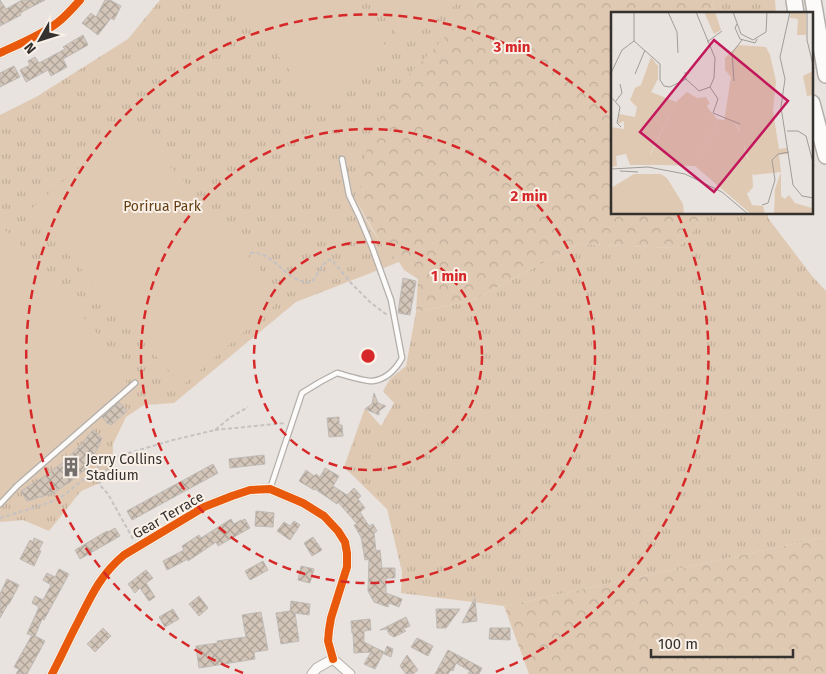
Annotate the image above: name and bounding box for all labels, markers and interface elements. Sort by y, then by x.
inset map [611,12,814,215]
north arrow [15,15,65,65]
text: 3 min [493,38,530,56]
text: N [21,39,40,57]
text: 2 min [511,187,547,205]
park label: Porirua Park [123,198,202,215]
text: 1 min [431,267,467,285]
centre of rings [359,347,377,365]
place label: Jerry Collins Stadium [86,451,162,484]
building icon: Jerry Collins Stadium [60,456,82,478]
street label: Gear Terrace [130,488,207,543]
scale bar [651,626,794,658]
text: 100 m [658,635,698,653]

